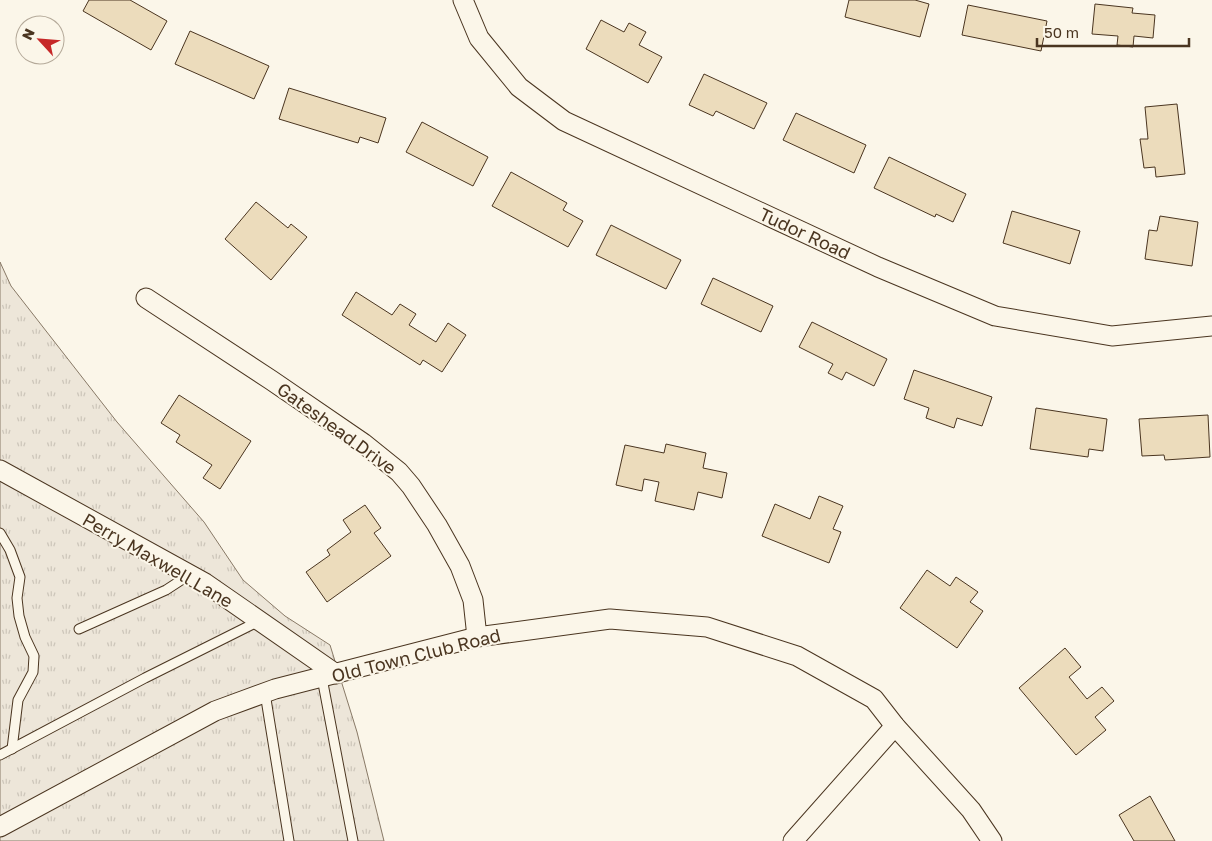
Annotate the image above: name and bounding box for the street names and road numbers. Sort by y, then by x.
street label: Tudor Road [756,202,854,264]
street label: Gateshead Drive [273,377,401,479]
street label: Perry Maxwell Lane [79,508,237,612]
street label: Old Town Club Road [329,623,503,687]

